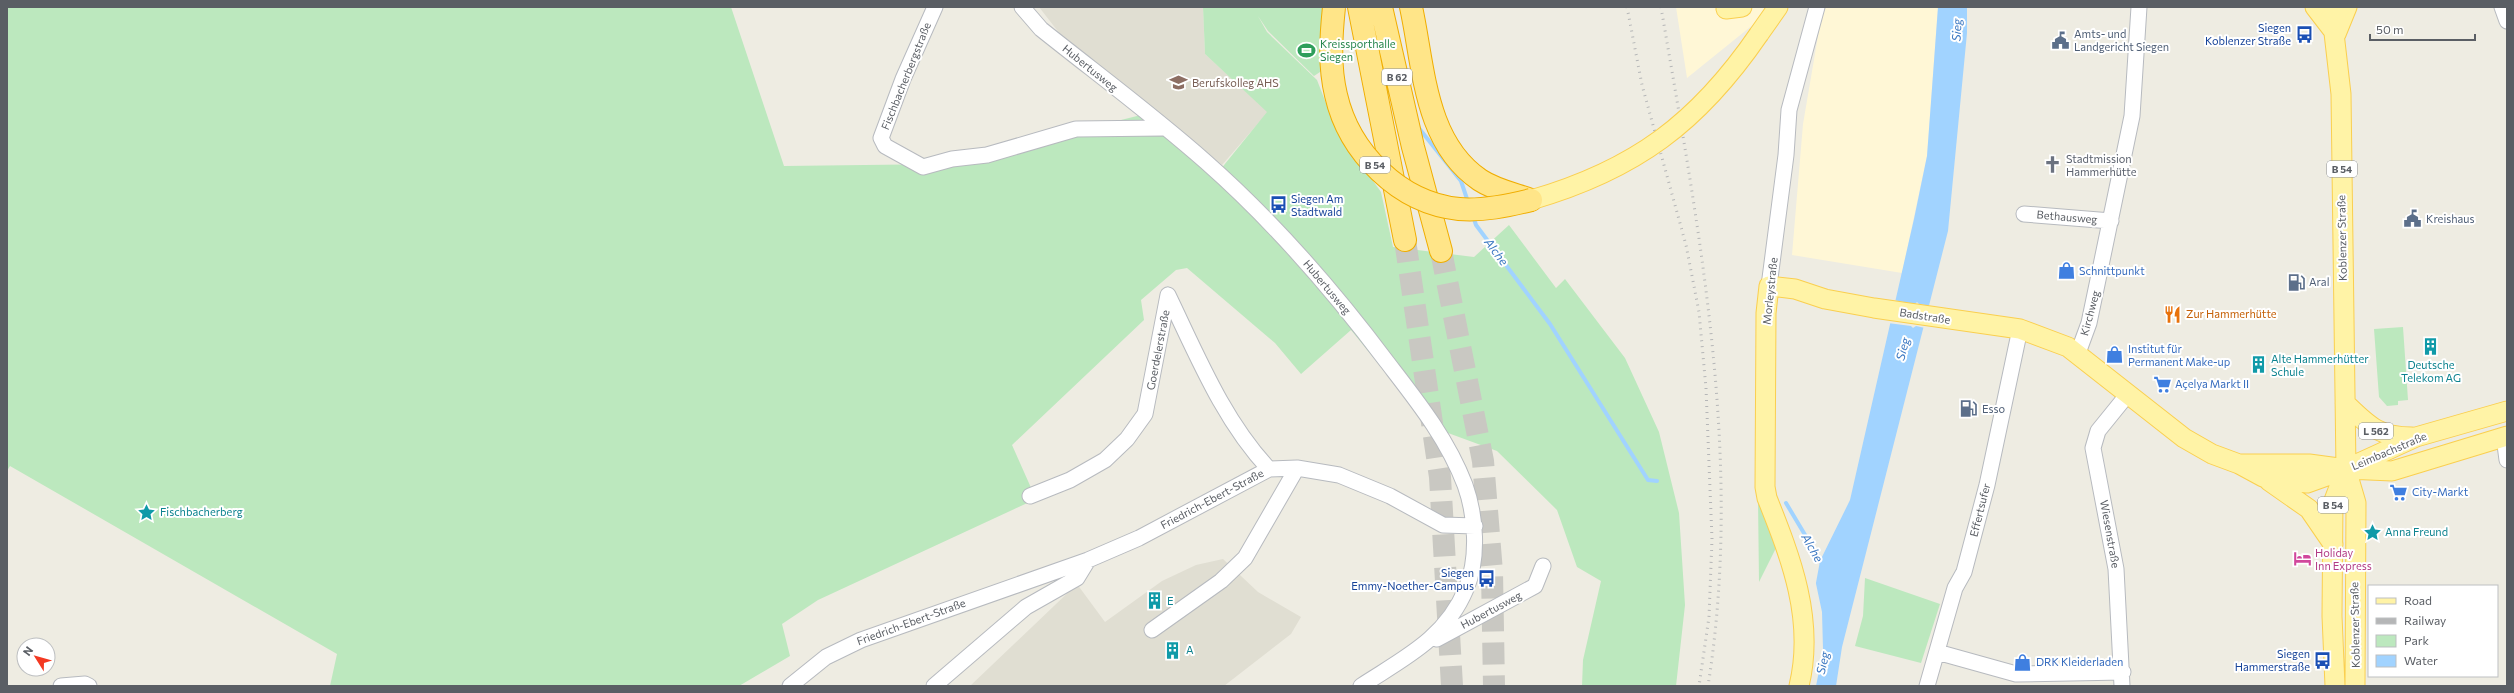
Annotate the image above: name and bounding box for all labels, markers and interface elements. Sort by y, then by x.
scale bar [2370,16,2475,42]
water label: Sieg [1949,18,1963,42]
street label: Fischbacherbergstraße [878,20,933,131]
place label: Siegen Koblenzer Straße [2205,21,2291,47]
text: 50 m [2376,22,2404,36]
bus stop icon: Siegen Koblenzer Straße [2294,24,2314,44]
place label: Amts- und Landgericht Siegen [2074,27,2169,53]
public building icon: Amts- und Landgericht Siegen [2051,30,2071,50]
place label: Kreissporthalle Siegen [1320,37,1396,63]
sports icon: Kreissporthalle Siegen [1297,40,1317,60]
street label: Hubertusweg [1060,41,1120,94]
road number: B 62 [1382,69,1412,85]
school or university icon: Berufskolleg AHS [1169,73,1189,93]
place label: Berufskolleg AHS [1192,76,1279,89]
place label: Stadtmission Hammerhütte [2066,152,2137,178]
church icon: Stadtmission Hammerhütte [2043,155,2063,175]
road number: B 54 [1360,157,1390,173]
road number: B 54 [2327,161,2357,177]
place label: Siegen Am Stadtwald [1291,192,1343,218]
bus stop icon: Siegen Am Stadtwald [1268,195,1288,215]
street label: Koblenzer Straße [2334,195,2349,281]
street label: Bethausweg [2036,207,2098,226]
public building icon: Kreishaus [2403,209,2423,229]
place label: Kreishaus [2426,212,2474,225]
water label: Alche [1481,234,1512,268]
street label: Morleystraße [1760,256,1780,325]
street label: Hubertusweg [1301,257,1354,317]
shop icon: Schnittpunkt [2056,261,2076,281]
place label: Schnittpunkt [2079,264,2145,277]
fuel station icon: Aral [2286,272,2306,292]
place label: Aral [2309,275,2329,288]
street label: Kirchweg [2077,289,2102,337]
restaurant icon: Zur Hammerhütte [2163,304,2183,324]
street label: Badstraße [1899,305,1952,326]
place label: Zur Hammerhütte [2186,307,2277,320]
street label: Goerdelerstraße [1143,308,1172,391]
water label: Sieg [1892,335,1912,362]
building icon: Deutsche Telekom AG [2421,337,2441,357]
place label: Institut für Permanent Make-up [2128,342,2230,368]
shop icon: Institut für Permanent Make-up [2105,345,2125,365]
place label: Alte Hammerhütter Schule [2271,352,2369,378]
building icon: Alte Hammerhütter Schule [2248,355,2268,375]
place label: Deutsche Telekom AG [2401,358,2461,384]
supermarket icon: Açelya Markt II [2152,374,2172,394]
place label: Açelya Markt II [2175,377,2249,390]
fuel station icon: Esso [1959,399,1979,419]
place label: Esso [1982,402,2005,415]
road number: L 562 [2359,423,2393,439]
street label: Leimbachstraße [2349,429,2429,472]
street label: Friedrich-Ebert-Straße [1158,466,1266,531]
street label: Effertsufer [1967,481,1993,538]
supermarket icon: City-Markt [2389,482,2409,502]
place label: City-Markt [2412,485,2469,498]
road number: B 54 [2318,497,2348,513]
street label: Wiesenstraße [2098,499,2123,569]
place icon: Fischbacherberg [137,502,157,522]
place label: Fischbacherberg [160,505,243,518]
place icon: Anna Freund [2362,522,2382,542]
place label: Anna Freund [2385,525,2448,538]
water label: Alche [1799,530,1827,565]
place label: Holiday Inn Express [2315,546,2372,572]
hotel icon: Holiday Inn Express [2292,549,2312,569]
place label: Siegen Emmy-Noether-Campus [1351,566,1474,592]
bus stop icon: Siegen Emmy-Noether-Campus [1477,569,1497,589]
street label: Koblenzer Straße [2347,582,2362,668]
legend [2368,585,2498,677]
street label: Hubertusweg [1458,588,1523,631]
building icon: E [1144,591,1164,611]
text: Road [2404,593,2432,607]
place label: E [1167,594,1174,607]
street label: Friedrich-Ebert-Straße [855,596,967,647]
text: Railway [2404,613,2446,627]
text: Park [2404,633,2430,647]
north arrow [16,637,56,677]
building icon: A [1163,640,1183,660]
text: N [20,643,35,658]
place label: A [1186,643,1194,656]
place label: Siegen Hammerstraße [2235,647,2310,673]
water label: Sieg [1813,650,1831,675]
bus stop icon: Siegen Hammerstraße [2313,650,2333,670]
shop icon: DRK Kleiderladen [2013,652,2033,672]
text: Water [2404,653,2438,667]
place label: DRK Kleiderladen [2036,655,2123,668]

